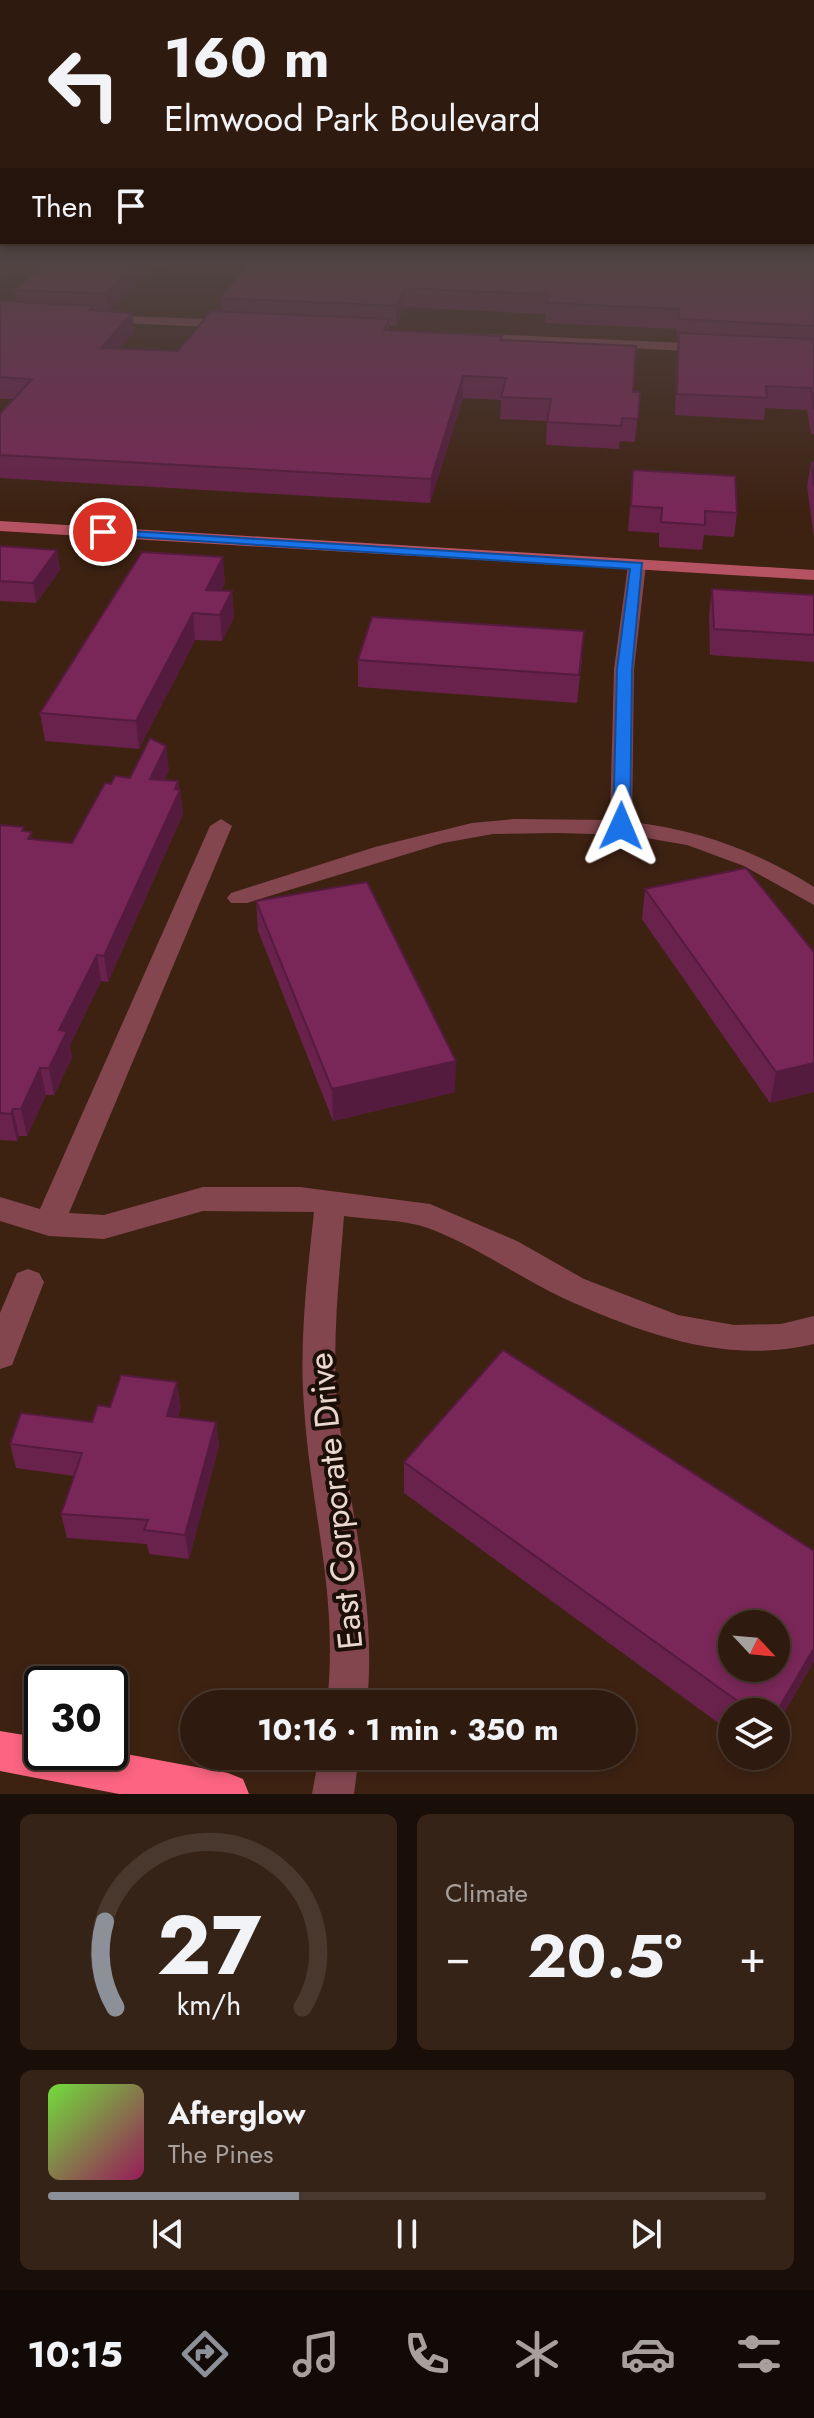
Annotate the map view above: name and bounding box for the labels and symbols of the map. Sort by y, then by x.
pin [69,498,137,566]
position arrow [579,784,663,868]
street label: East Corporate Drive [296,1350,375,1652]
north arrow [718,1610,790,1682]
speed limit sign: 30 [24,1666,128,1770]

